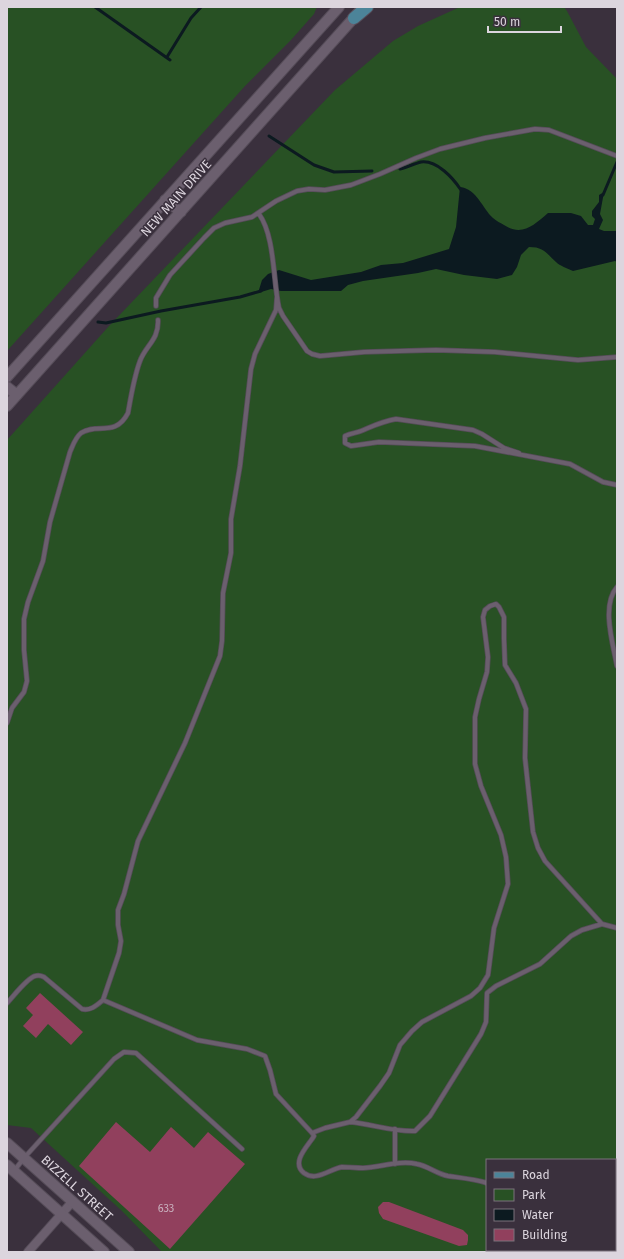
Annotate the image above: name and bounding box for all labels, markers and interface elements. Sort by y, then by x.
scale bar [488,8,561,34]
text: 50 m [494,15,520,29]
street label: NEW MAIN DRIVE [138,157,214,239]
street label: BIZZELL STREET [38,1152,116,1224]
legend [486,1159,616,1251]
text: Road [522,1168,550,1182]
text: Park [522,1188,546,1202]
house number: 633 [158,1202,174,1215]
text: Water [522,1208,554,1222]
text: Building [522,1228,568,1242]

